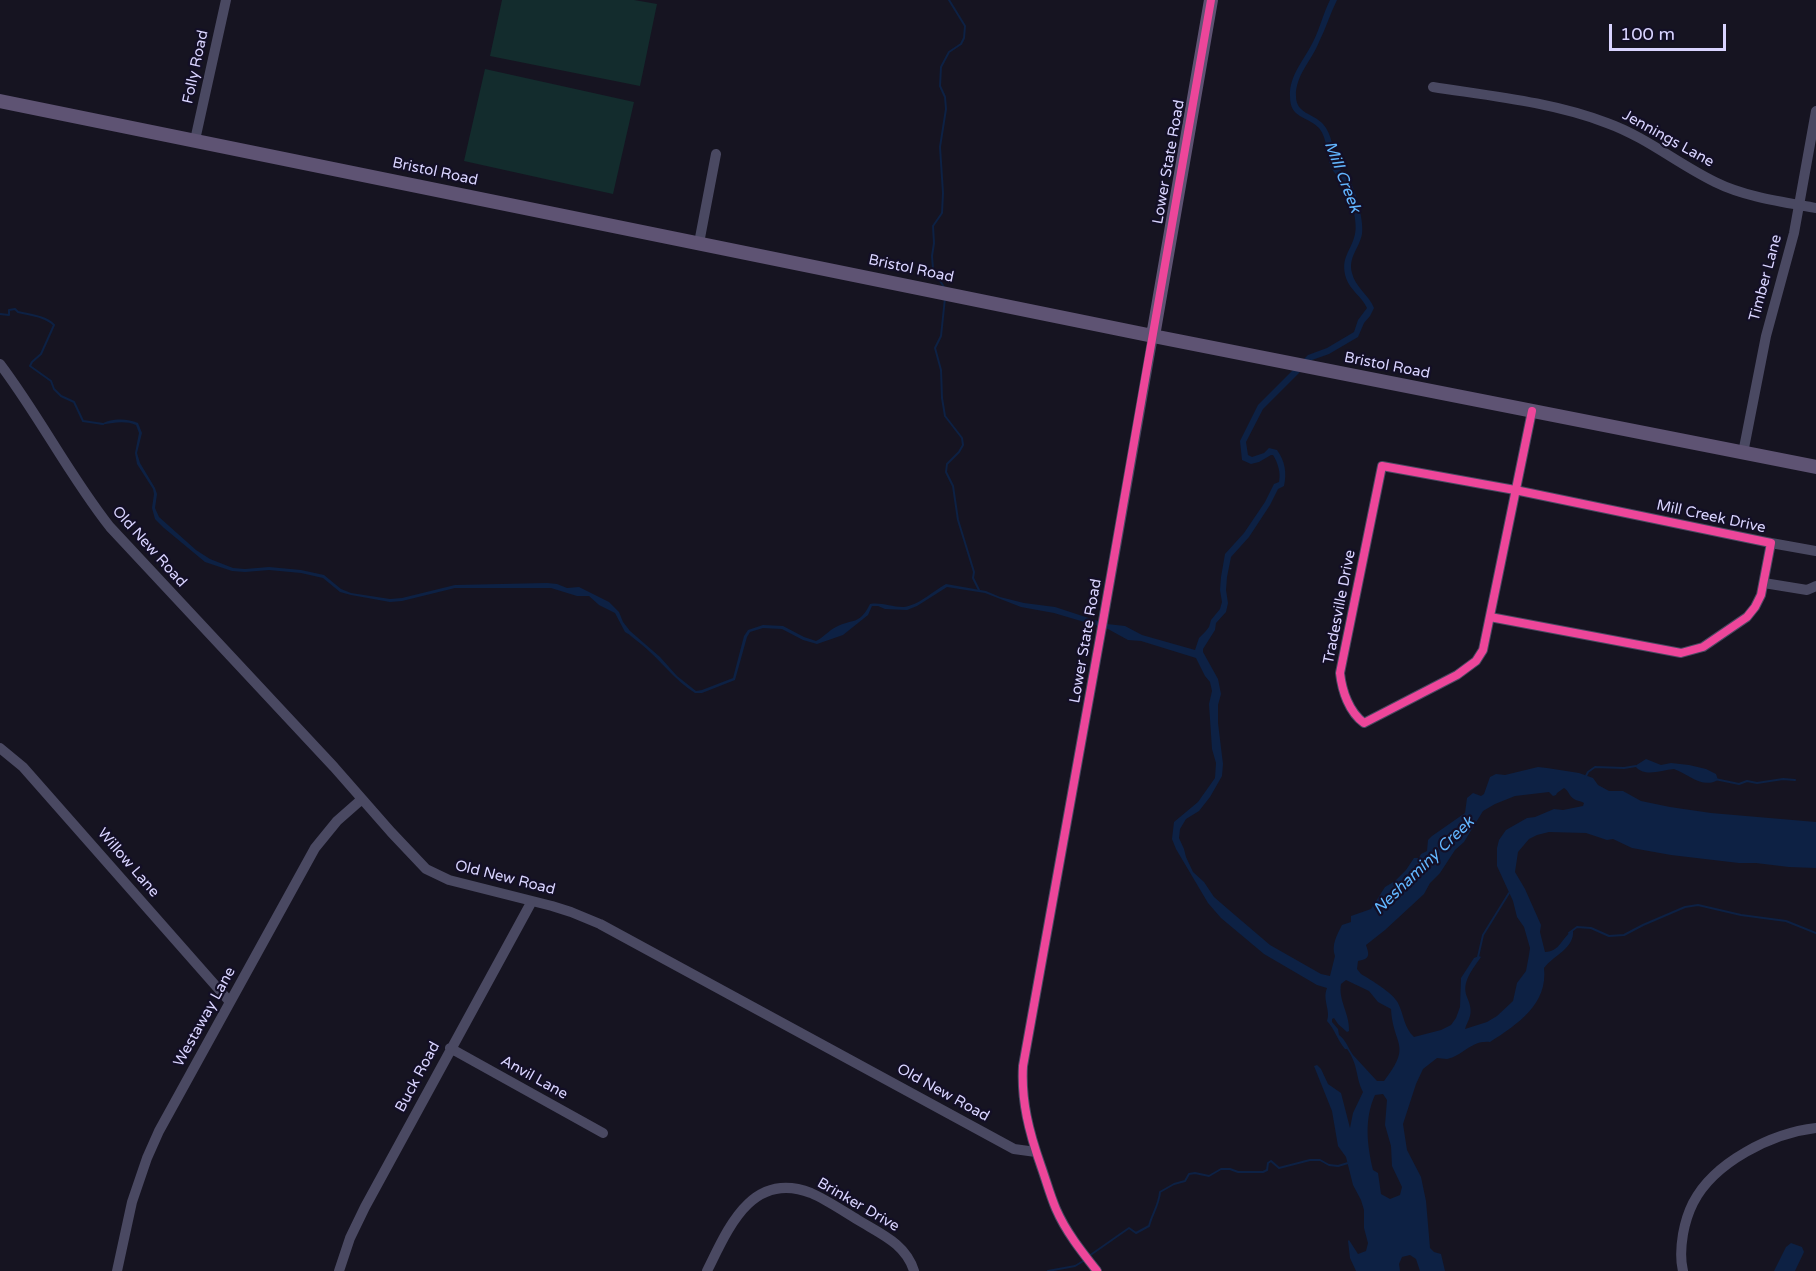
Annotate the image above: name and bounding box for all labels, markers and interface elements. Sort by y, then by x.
scale bar [1612,12,1729,50]
text: 100 m [1620,23,1675,45]
street label: Folly Road [179,29,213,105]
street label: Lower State Road [1149,98,1189,226]
street label: Jennings Lane [1619,106,1717,172]
water label: Mill Creek [1320,138,1364,216]
street label: Bristol Road [391,154,479,190]
street label: Timber Lane [1746,233,1786,323]
street label: Bristol Road [867,251,955,287]
street label: Bristol Road [1343,349,1431,383]
street label: Mill Creek Drive [1655,497,1767,537]
street label: Old New Road [108,503,190,591]
street label: Tradesville Drive [1320,548,1360,666]
street label: Lower State Road [1066,577,1106,705]
water label: Neshaminy Creek [1370,813,1478,919]
street label: Willow Lane [93,825,163,901]
street label: Old New Road [453,857,557,899]
street label: Westaway Lane [170,964,240,1070]
street label: Buck Road [392,1039,444,1115]
street label: Anvil Lane [497,1052,571,1104]
street label: Old New Road [894,1060,992,1126]
street label: Brinker Drive [814,1174,902,1236]

